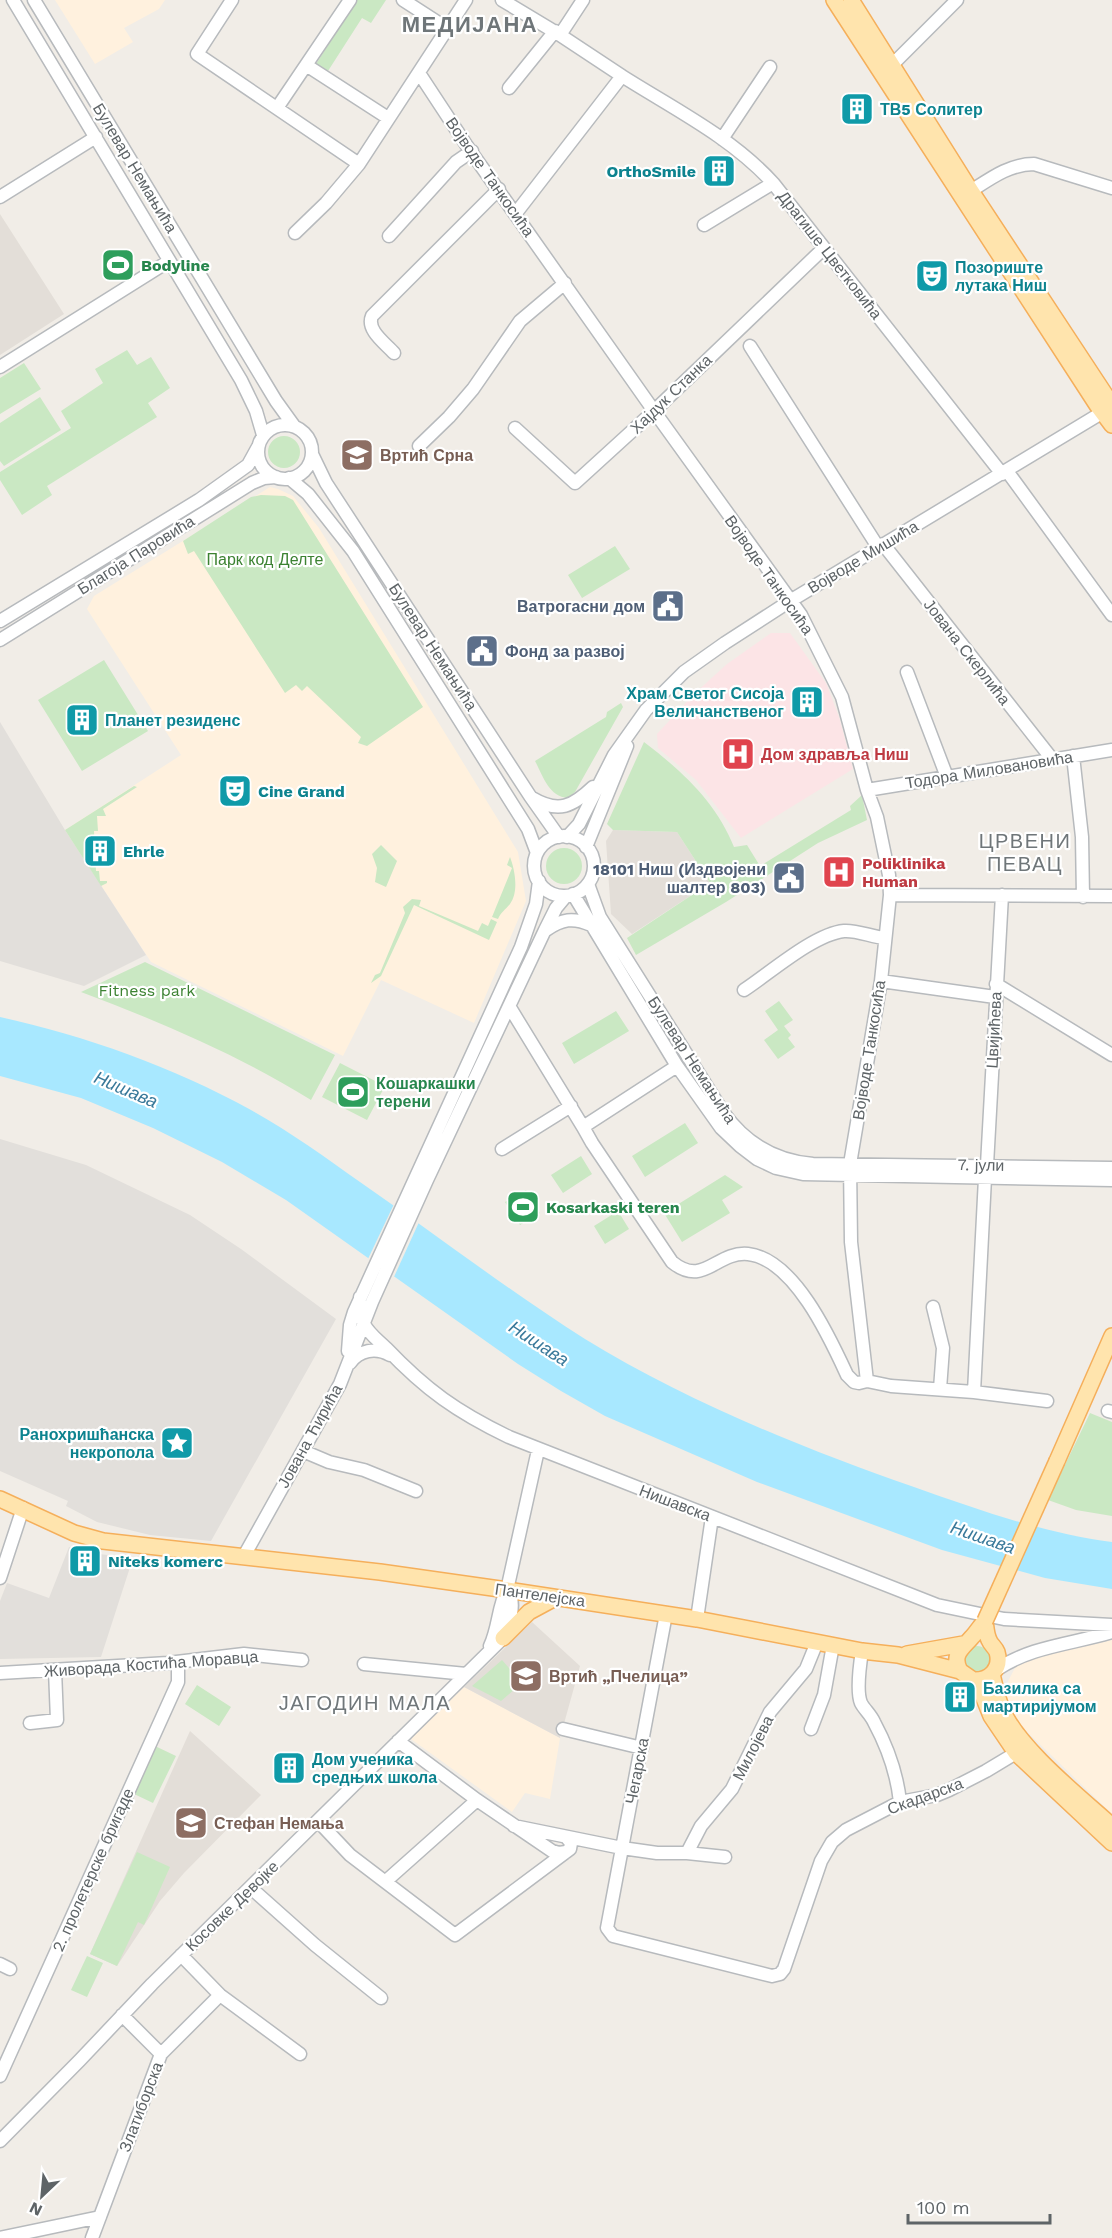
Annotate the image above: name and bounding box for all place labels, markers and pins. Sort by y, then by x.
building icon: ТВ5 Солитер [839,91,875,127]
place label: ТВ5 Солитер [880,100,983,119]
building icon: OrthoSmile [701,153,737,189]
place label: OrthoSmile [606,162,696,181]
sports icon: Bodyline [100,247,136,283]
place label: Bodyline [141,256,210,275]
theatre icon: Позориште лутака Ниш [914,258,950,294]
place label: Позориште лутака Ниш [955,258,1047,295]
school or university icon: Вртић Срна [339,437,375,473]
place label: Вртић Срна [380,446,473,465]
public building icon: Ватрогасни дом [650,588,686,624]
place label: Ватрогасни дом [517,597,645,616]
public building icon: Фонд за развој [464,633,500,669]
place label: Фонд за развој [505,642,625,661]
place label: Храм Светог Сисоја Величанственог [626,684,784,721]
building icon: Храм Светог Сисоја Величанственог [789,684,825,720]
building icon: Планет резиденс [64,702,100,738]
place label: Планет резиденс [105,711,241,730]
hospital icon: Дом здравља Ниш [720,736,756,772]
place label: Дом здравља Ниш [761,745,909,764]
theatre icon: Cine Grand [217,773,253,809]
place label: Cine Grand [258,782,345,801]
building icon: Ehrle [82,833,118,869]
place label: Ehrle [123,842,164,861]
hospital icon: Poliklinika Human [821,854,857,890]
place label: Poliklinika Human [862,854,946,891]
place label: 18101 Ниш (Издвојени шалтер 803) [593,860,766,897]
public building icon: 18101 Ниш (Издвојени шалтер 803) [771,860,807,896]
sports icon: Кошаркашки терени [335,1074,371,1110]
place label: Кошаркашки терени [376,1074,476,1111]
sports icon: Kosarkaski teren [505,1189,541,1225]
place label: Kosarkaski teren [546,1198,680,1217]
place label: Ранохришћанска некропола [20,1425,154,1462]
place icon: Ранохришћанска некропола [159,1425,195,1461]
building icon: Niteks komerc [67,1543,103,1579]
place label: Niteks komerc [108,1552,223,1571]
school or university icon: Вртић „Пчелица” [508,1658,544,1694]
place label: Вртић „Пчелица” [549,1667,688,1686]
building icon: Базилика са мартиријумом [942,1679,978,1715]
place label: Базилика са мартиријумом [983,1679,1097,1716]
building icon: Дом ученика средњих школа [271,1750,307,1786]
place label: Дом ученика средњих школа [312,1750,437,1787]
school or university icon: Стефан Немања [173,1805,209,1841]
place label: Стефан Немања [214,1814,344,1833]

